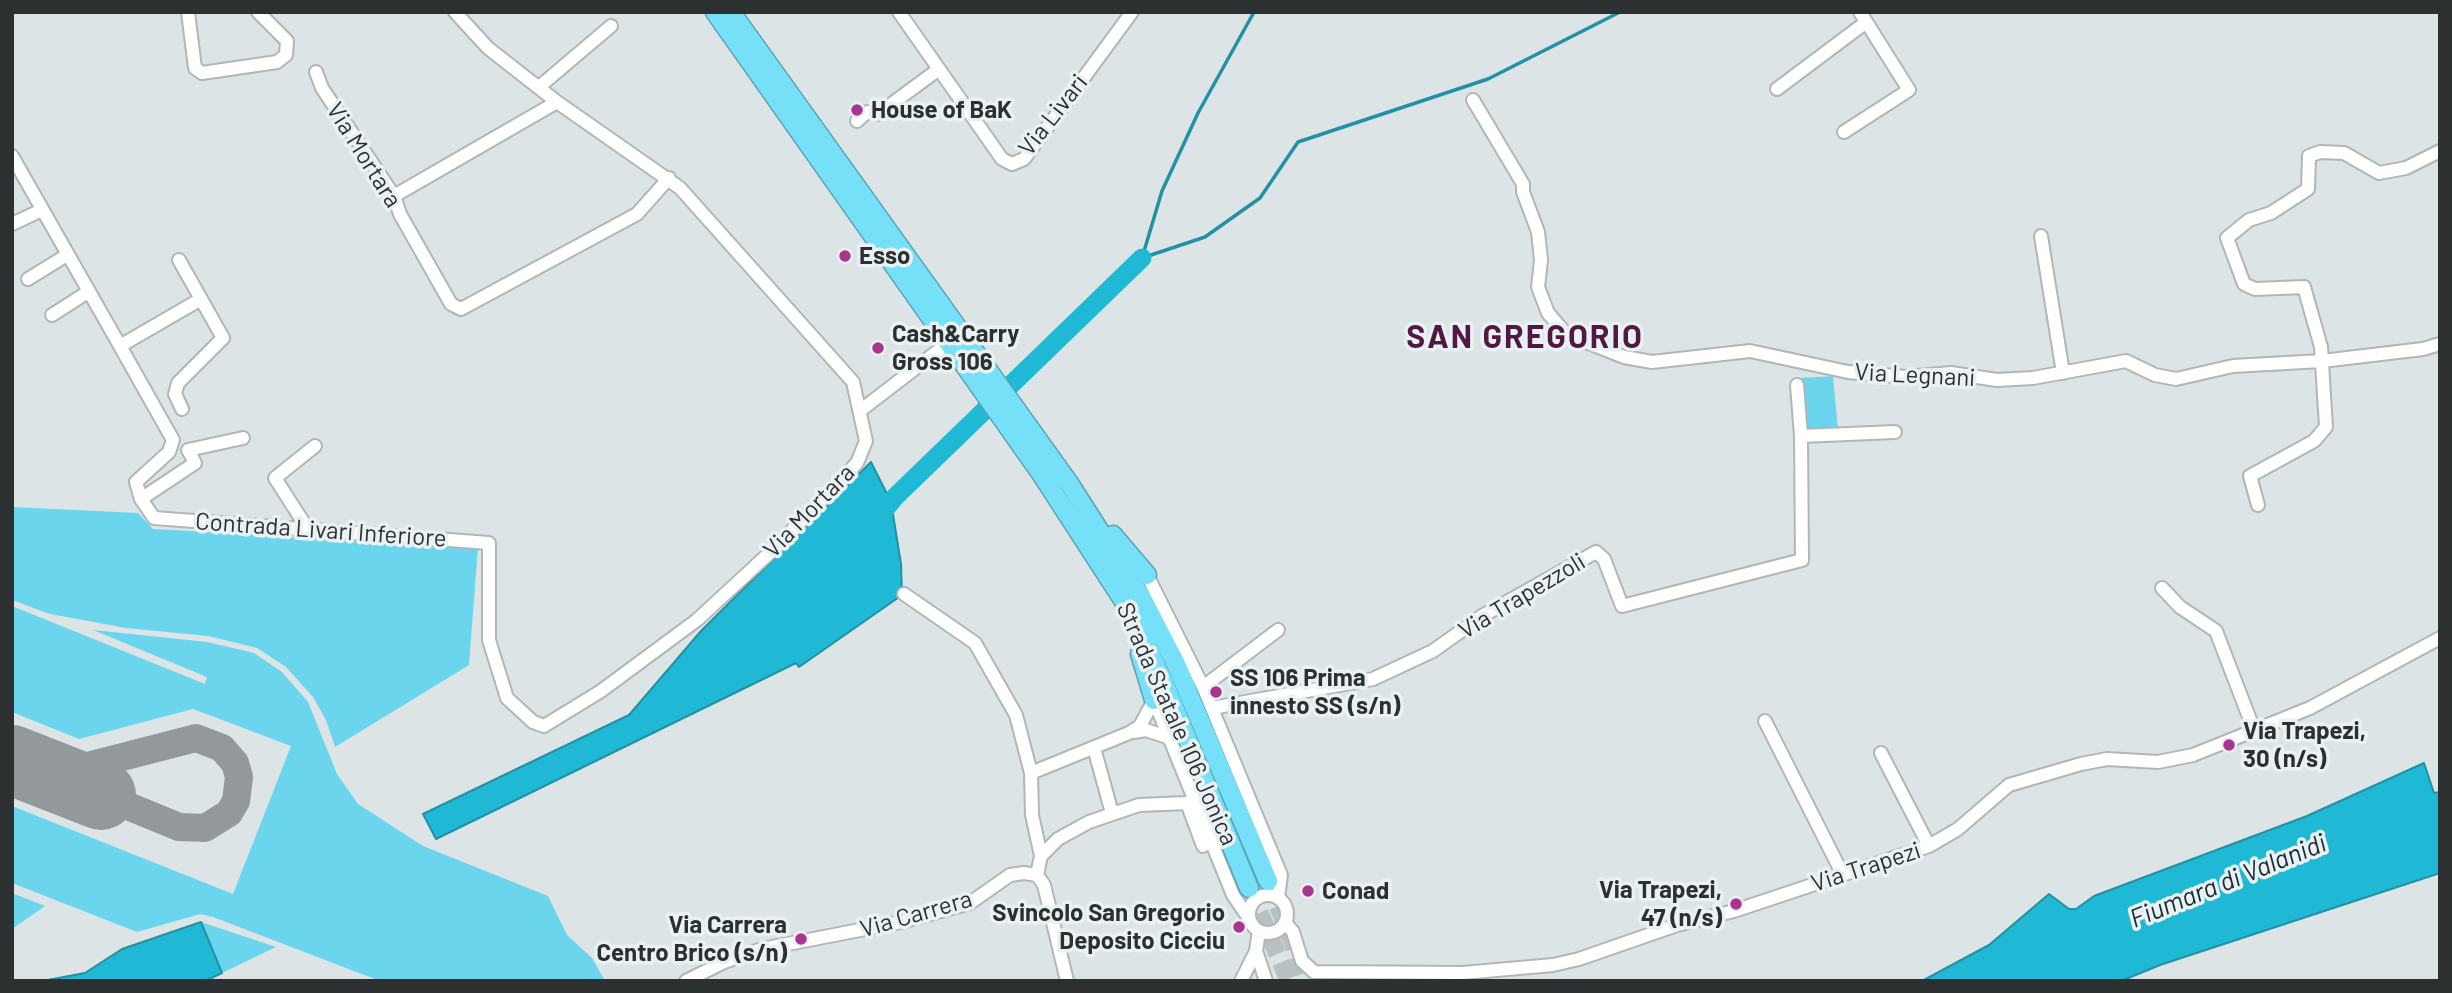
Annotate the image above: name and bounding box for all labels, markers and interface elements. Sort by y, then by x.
street label: Via Livari [1012,69,1094,161]
place label: House of BaK [871,96,1012,124]
street label: Via Mortara [320,97,408,213]
marker: House of BaK [849,102,865,118]
place label: Esso [859,242,910,270]
marker: Esso [837,248,853,264]
district label: SAN GREGORIO [1408,318,1642,356]
place label: Cash&Carry Gross 106 [892,320,1019,376]
marker: Cash&Carry Gross 106 [870,340,886,356]
street label: Via Legnani [1854,357,1976,393]
street label: Via Mortara [757,458,861,564]
street label: Contrada Livari Inferiore [194,507,448,553]
street label: Via Trapezzoli [1453,547,1591,645]
street label: Strada Statale 106 Jonica [1110,598,1244,850]
place label: SS 106 Prima innesto SS (s/n) [1230,664,1400,720]
marker: SS 106 Prima innesto SS (s/n) [1208,684,1224,700]
place label: Via Trapezi, 30 (n/s) [2243,717,2366,773]
marker: Via Trapezi, 30 (n/s) [2221,737,2237,753]
water label: Fiumara di Valanidi [2125,827,2331,935]
street label: Via Trapezi [1808,836,1924,898]
place label: Via Trapezi, 47 (n/s) [1599,876,1722,932]
place label: Conad [1322,877,1389,905]
marker: Conad [1300,883,1316,899]
street label: Via Carrera [857,884,975,944]
marker: Via Trapezi, 47 (n/s) [1728,896,1744,912]
place label: Svincolo San Gregorio Deposito Cicciu [992,899,1225,955]
place label: Via Carrera Centro Brico (s/n) [596,911,787,967]
marker: Svincolo San Gregorio Deposito Cicciu [1231,919,1247,935]
marker: Via Carrera Centro Brico (s/n) [793,931,809,947]

